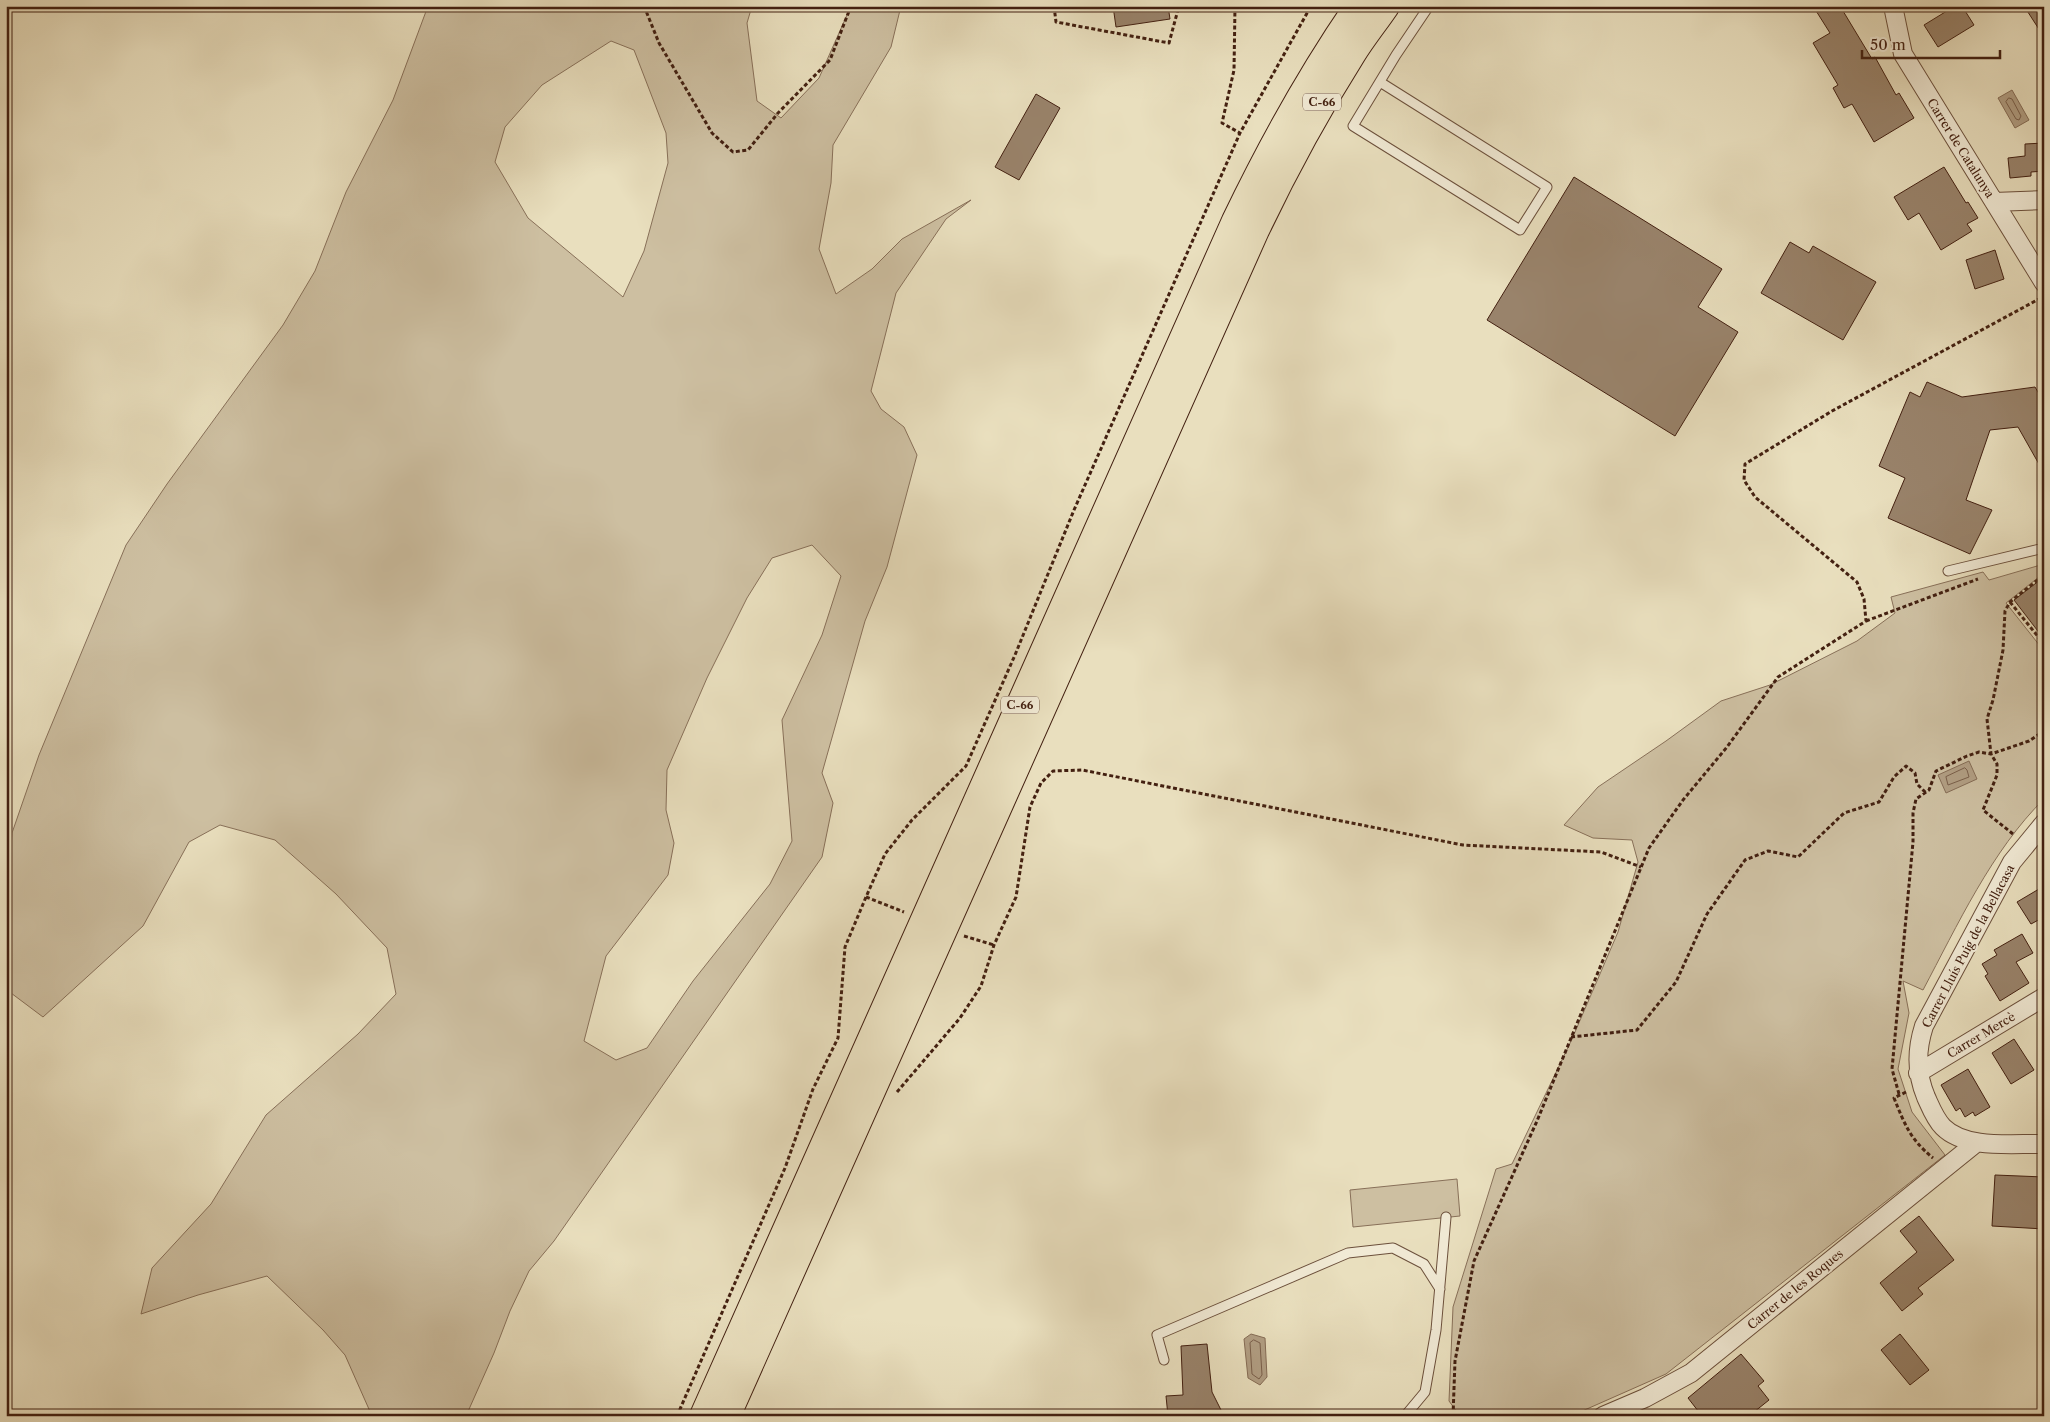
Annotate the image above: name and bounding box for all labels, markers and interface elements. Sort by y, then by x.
scale bar [1862,28,2000,60]
text: 50 m [1870,35,1906,54]
road number: C-66 [1303,94,1341,110]
street label: Carrer de Catalunya [1924,95,1998,201]
road number: C-66 [1001,696,1039,714]
street label: Carrer Lluís Puig de la Bellacasa [1919,861,2018,1030]
street label: Carrer Mercè [1944,1009,2018,1061]
street label: Carrer de les Roques [1744,1246,1846,1332]

